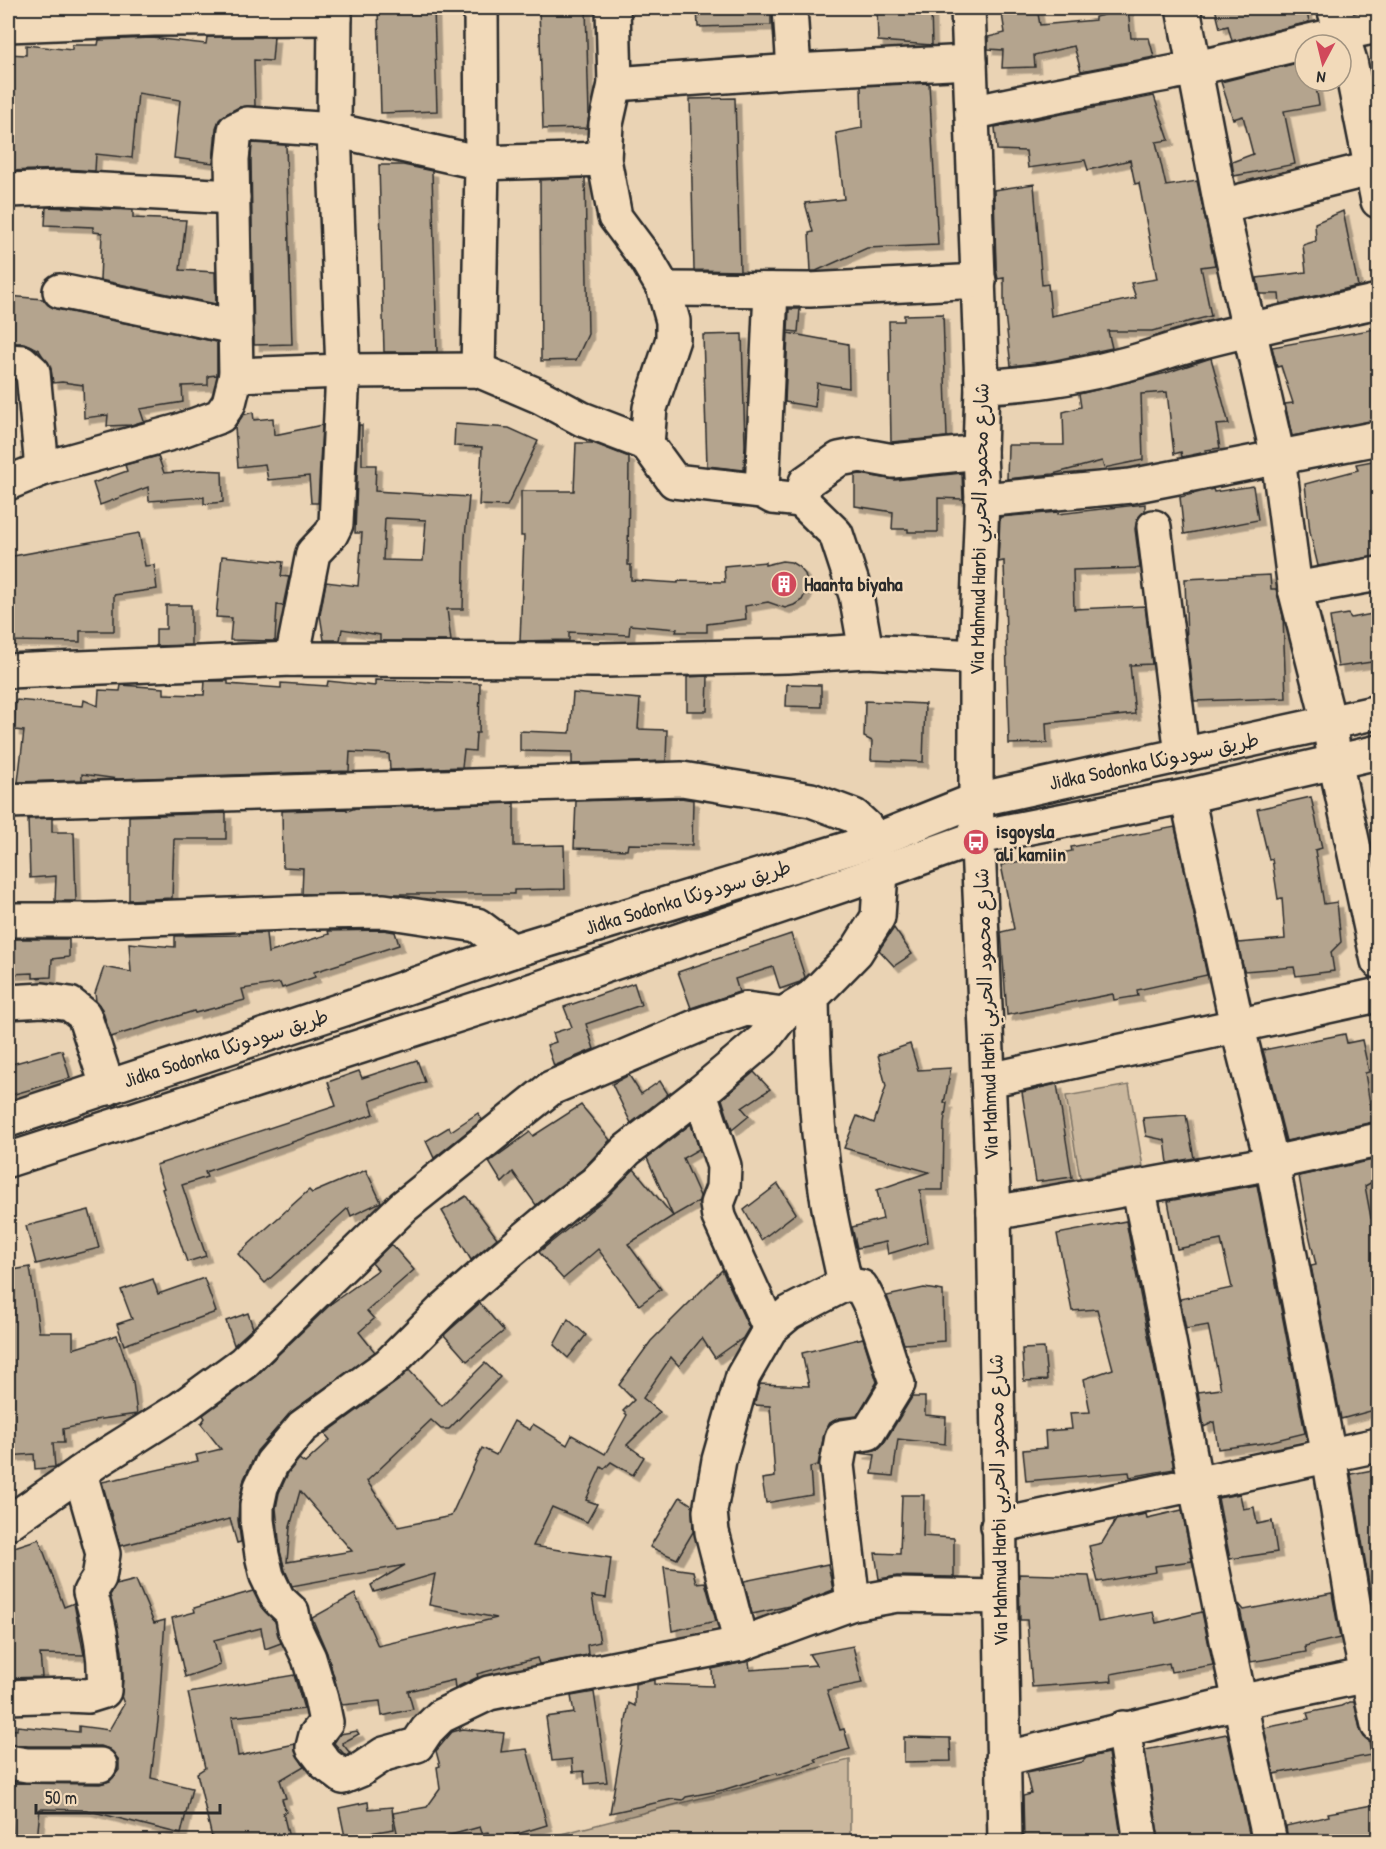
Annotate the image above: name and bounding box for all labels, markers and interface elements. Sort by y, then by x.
north arrow [1293,33,1353,93]
text: N [1315,66,1327,89]
street label: Via Mahmud Harbi شارع محمود الحربي [962,383,1000,675]
building icon: Haanta biyaha [769,569,799,599]
place label: Haanta biyaha [804,570,903,598]
street label: Jidka Sodonka طريق سودونكا [1046,725,1261,796]
place label: isgoysla ali kamiin [996,817,1066,867]
bus stop icon: isgoysla ali kamiin [961,827,991,857]
street label: Jidka Sodonka طريق سودونكا [582,852,794,941]
street label: Via Mahmud Harbi شارع محمود الحربي [967,867,1009,1161]
street label: Jidka Sodonka طريق سودونكا [120,1002,332,1093]
street label: Via Mahmud Harbi شارع محمود الحربي [981,1354,1019,1646]
scale bar [36,1777,220,1815]
text: 50 m [45,1785,77,1810]

